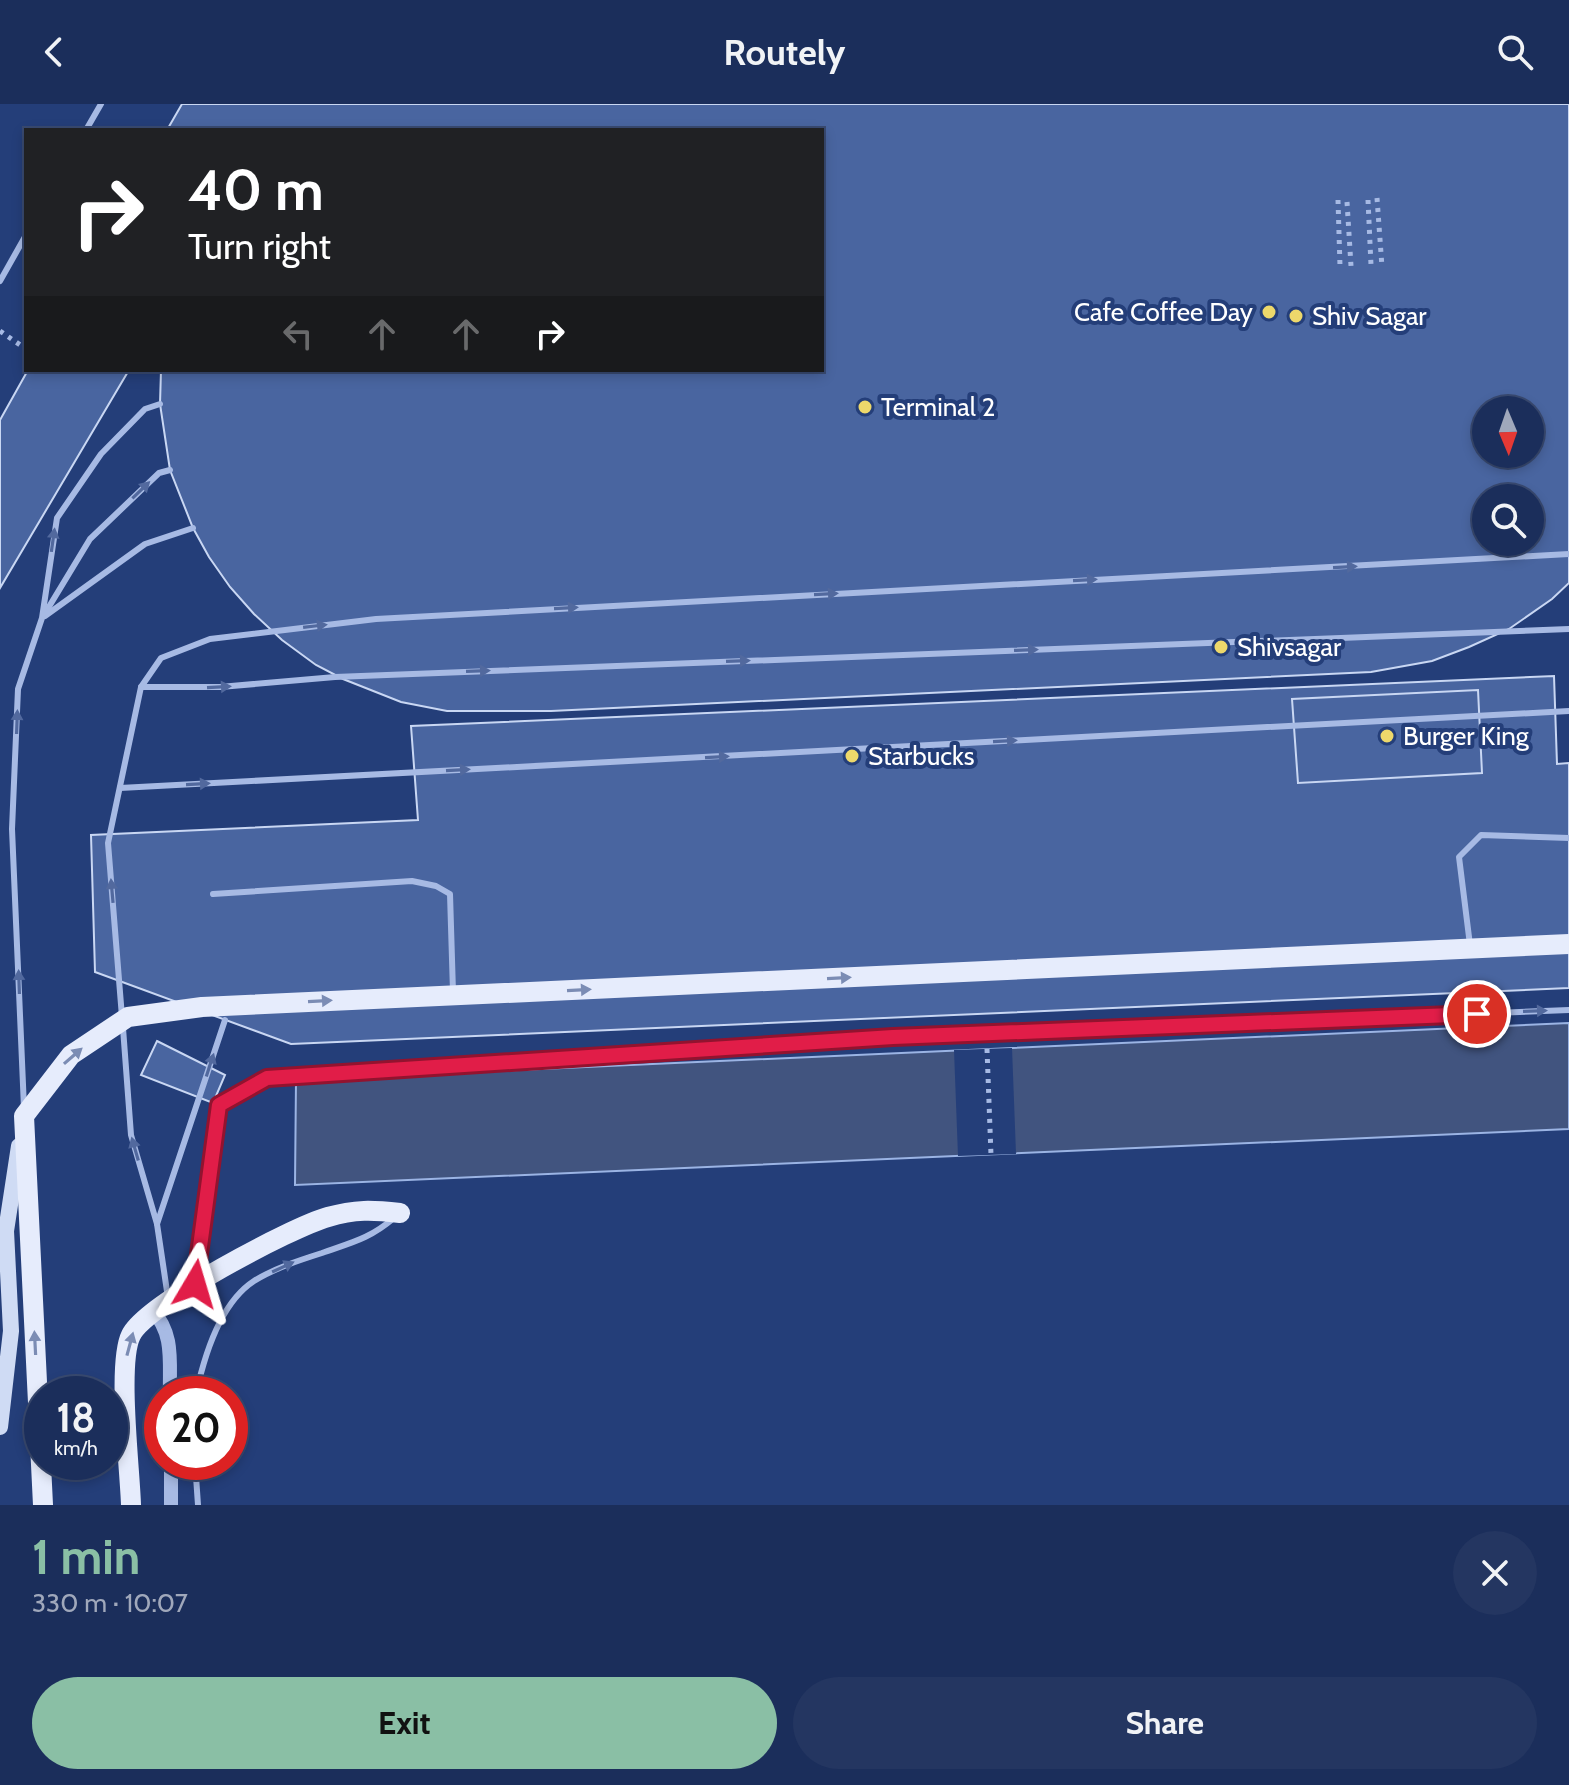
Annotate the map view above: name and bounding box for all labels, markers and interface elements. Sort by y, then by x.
icon: back [32,30,76,74]
text: Routely [724,30,845,74]
icon: search [1493,30,1537,74]
text: 40 m [188,156,324,224]
icon: right [56,160,160,264]
text: Turn right [188,224,331,268]
place label: Cafe Coffee Day [1074,296,1253,328]
place label: Shiv Sagar [1312,300,1427,332]
marker: Cafe Coffee Day [1260,303,1278,321]
marker: Shiv Sagar [1287,307,1305,325]
icon: left [276,312,320,356]
icon: ahead [360,312,404,356]
icon: ahead [444,312,488,356]
icon: right [528,312,572,356]
place label: Terminal 2 [881,391,995,423]
north arrow [1472,396,1544,468]
map controls [1472,396,1544,556]
marker: Terminal 2 [856,398,874,416]
one-way arrow [131,482,150,500]
button: search [1472,484,1544,556]
one-way arrow [47,528,60,553]
one-way arrow [1333,560,1358,573]
one-way arrow [1073,574,1098,587]
one-way arrow [814,587,839,600]
one-way arrow [554,602,579,615]
one-way arrow [302,620,327,633]
place label: Shivsagar [1237,631,1342,663]
marker: Shivsagar [1212,638,1230,656]
one-way arrow [1014,644,1039,657]
one-way arrow [726,655,751,668]
one-way arrow [466,665,491,678]
one-way arrow [207,680,232,693]
one-way arrow [10,709,23,734]
place label: Burger King [1403,720,1530,752]
marker: Burger King [1378,727,1396,745]
one-way arrow [993,734,1018,747]
place label: Starbucks [868,740,975,772]
marker: Starbucks [843,747,861,765]
one-way arrow [705,750,730,763]
one-way arrow [446,764,471,777]
one-way arrow [186,777,211,790]
one-way arrow [105,878,118,903]
one-way arrow [12,969,25,994]
one-way arrow [827,971,852,984]
pin [1443,980,1511,1048]
one-way arrow [567,983,592,996]
icon: arrive [1455,992,1499,1036]
one-way arrow [308,995,333,1008]
one-way arrow [1523,1005,1548,1018]
one-way arrow [63,1048,83,1065]
one-way arrow [205,1053,217,1077]
one-way arrow [129,1137,141,1162]
position arrow [153,1242,237,1326]
one-way arrow [272,1260,295,1274]
one-way arrow [28,1330,41,1355]
one-way arrow [125,1331,137,1356]
speed limit sign: 20 [144,1376,248,1480]
text: 18 [57,1393,95,1442]
text: km/h [54,1436,98,1460]
text: 1 min [32,1528,140,1586]
button: close [1453,1531,1537,1615]
text: 330 m · 10:07 [32,1587,188,1619]
button: Exit [32,1677,777,1769]
button: Share [793,1677,1537,1769]

